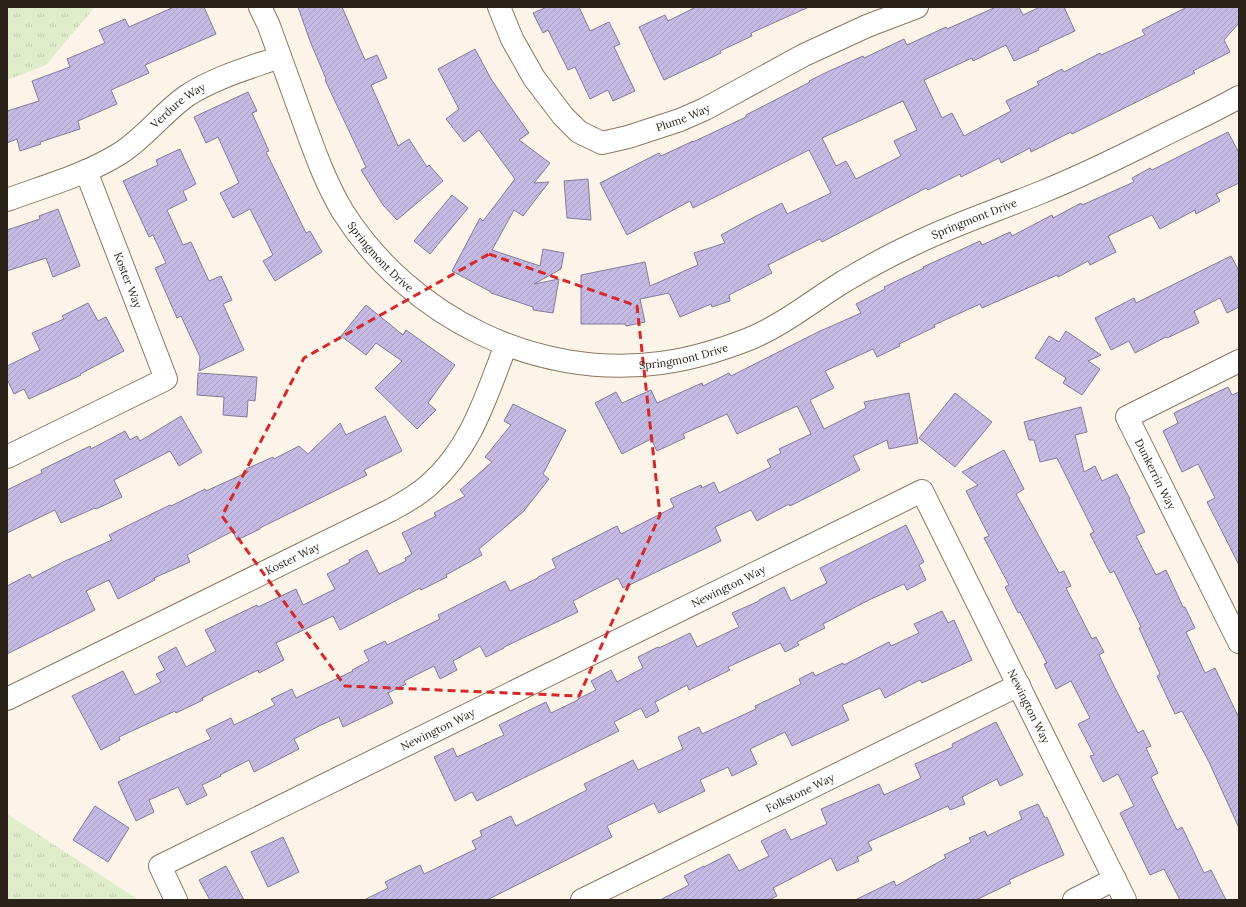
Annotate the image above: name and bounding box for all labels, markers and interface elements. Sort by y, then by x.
street label: Verdure Way [147,79,208,132]
street label: Plume Way [654,101,712,134]
street label: Springmont Drive [929,196,1019,242]
street label: Springmont Drive [345,219,416,295]
street label: Koster Way [111,250,145,310]
street label: Springmont Drive [638,340,730,372]
street label: Dunkerrin Way [1132,436,1179,512]
street label: Koster Way [263,539,322,578]
street label: Newington Way [689,562,768,610]
street label: Newington Way [1004,667,1053,746]
street label: Newington Way [398,705,477,754]
street label: Folkstone Way [764,770,837,815]

